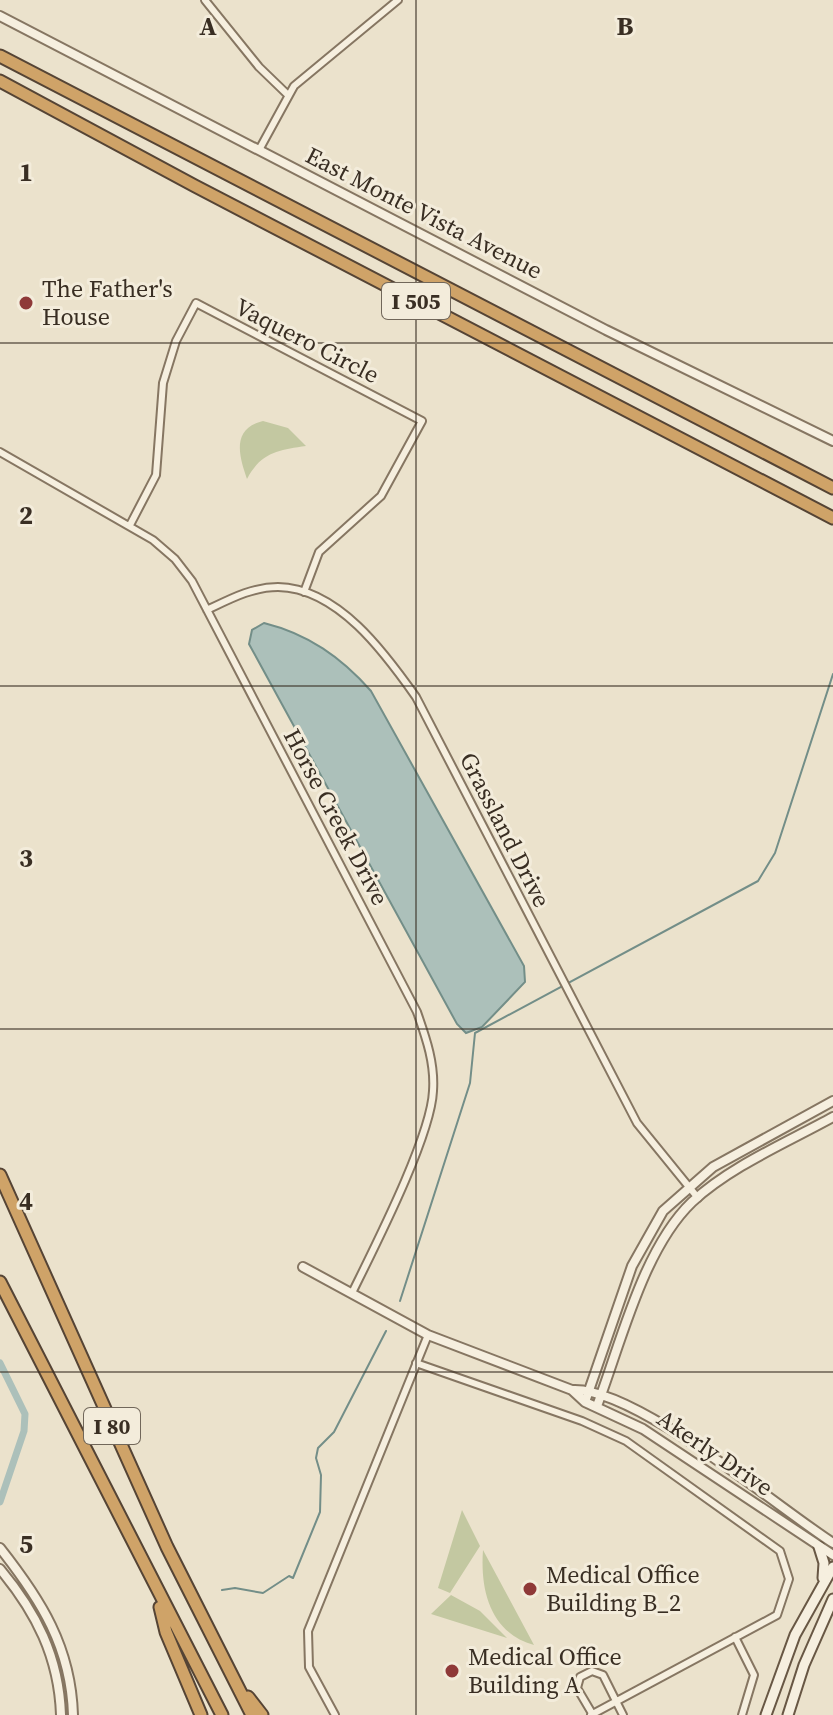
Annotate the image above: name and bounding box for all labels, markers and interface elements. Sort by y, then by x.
text: A [199,8,217,44]
text: B [617,8,634,44]
street label: East Monte Vista Avenue [300,138,548,287]
text: 1 [19,154,33,190]
place label: The Father's House [42,272,173,333]
road number: I 505 [382,283,450,319]
street label: Vaquero Circle [230,290,385,391]
marker: The Father's House [17,294,35,312]
text: 2 [19,497,33,533]
street label: Horse Creek Drive [276,723,397,911]
street label: Grassland Drive [452,747,559,913]
text: 3 [19,840,33,876]
text: 4 [19,1183,33,1219]
street label: Akerly Drive [651,1402,780,1504]
road number: I 80 [84,1408,140,1444]
text: 5 [19,1526,33,1562]
place label: Medical Office Building B_2 [546,1558,700,1619]
marker: Medical Office Building B_2 [521,1580,539,1598]
place label: Medical Office Building A [468,1640,622,1701]
marker: Medical Office Building A [443,1662,461,1680]

